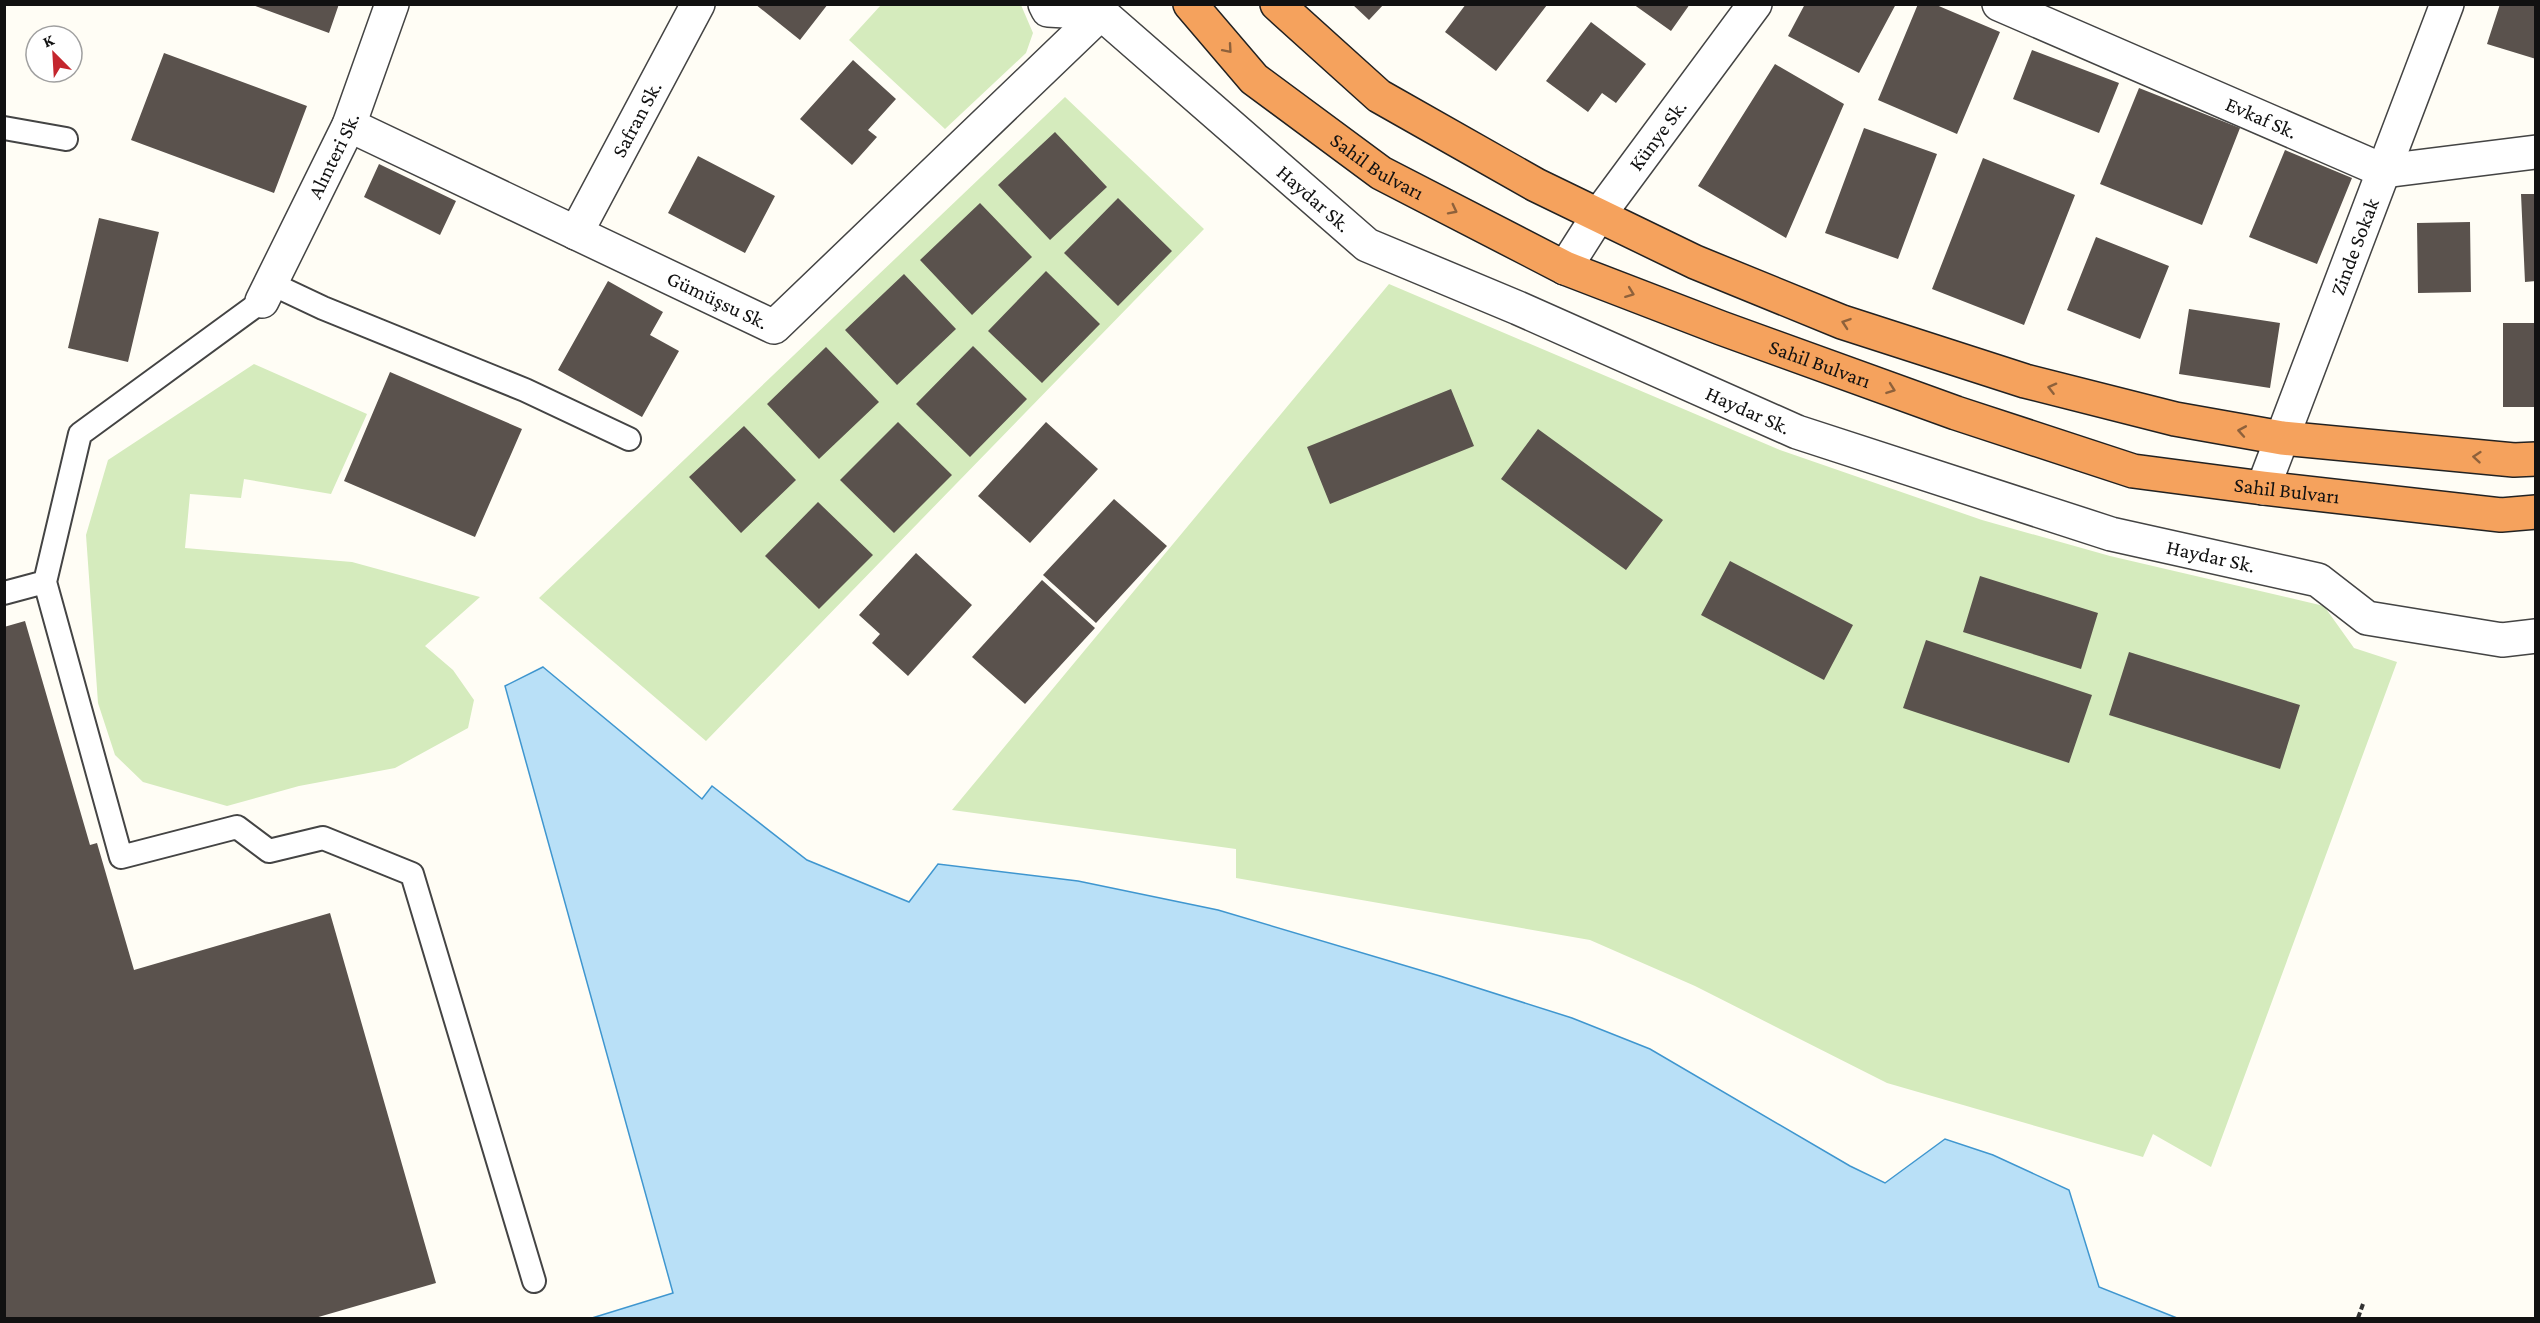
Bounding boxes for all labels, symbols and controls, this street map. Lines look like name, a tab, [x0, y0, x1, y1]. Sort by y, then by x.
north arrow	[24, 24, 84, 84]
text: K	[40, 31, 57, 51]
one-way arrow	[1221, 42, 1232, 53]
street label: Safran Sk.	[607, 77, 667, 161]
street label: Evkaf Sk.	[2222, 92, 2301, 144]
street label: Künye Sk.	[1624, 95, 1692, 175]
street label: Alınteri Sk.	[303, 110, 364, 202]
street label: Sahil Bulvarı	[1326, 128, 1428, 205]
street label: Haydar Sk.	[1272, 160, 1355, 237]
street label: Zinde Sokak	[2325, 195, 2384, 299]
one-way arrow	[1447, 203, 1458, 215]
street label: Gümüşsu Sk.	[663, 266, 772, 334]
one-way arrow	[1623, 286, 1634, 298]
one-way arrow	[1841, 317, 1852, 330]
street label: Sahil Bulvarı	[1766, 334, 1874, 393]
street label: Haydar Sk.	[1702, 381, 1794, 439]
one-way arrow	[1886, 382, 1896, 395]
one-way arrow	[2047, 382, 2057, 395]
one-way arrow	[2237, 425, 2247, 438]
one-way arrow	[2473, 451, 2482, 464]
street label: Sahil Bulvarı	[2232, 472, 2341, 509]
street label: Haydar Sk.	[2164, 535, 2257, 578]

